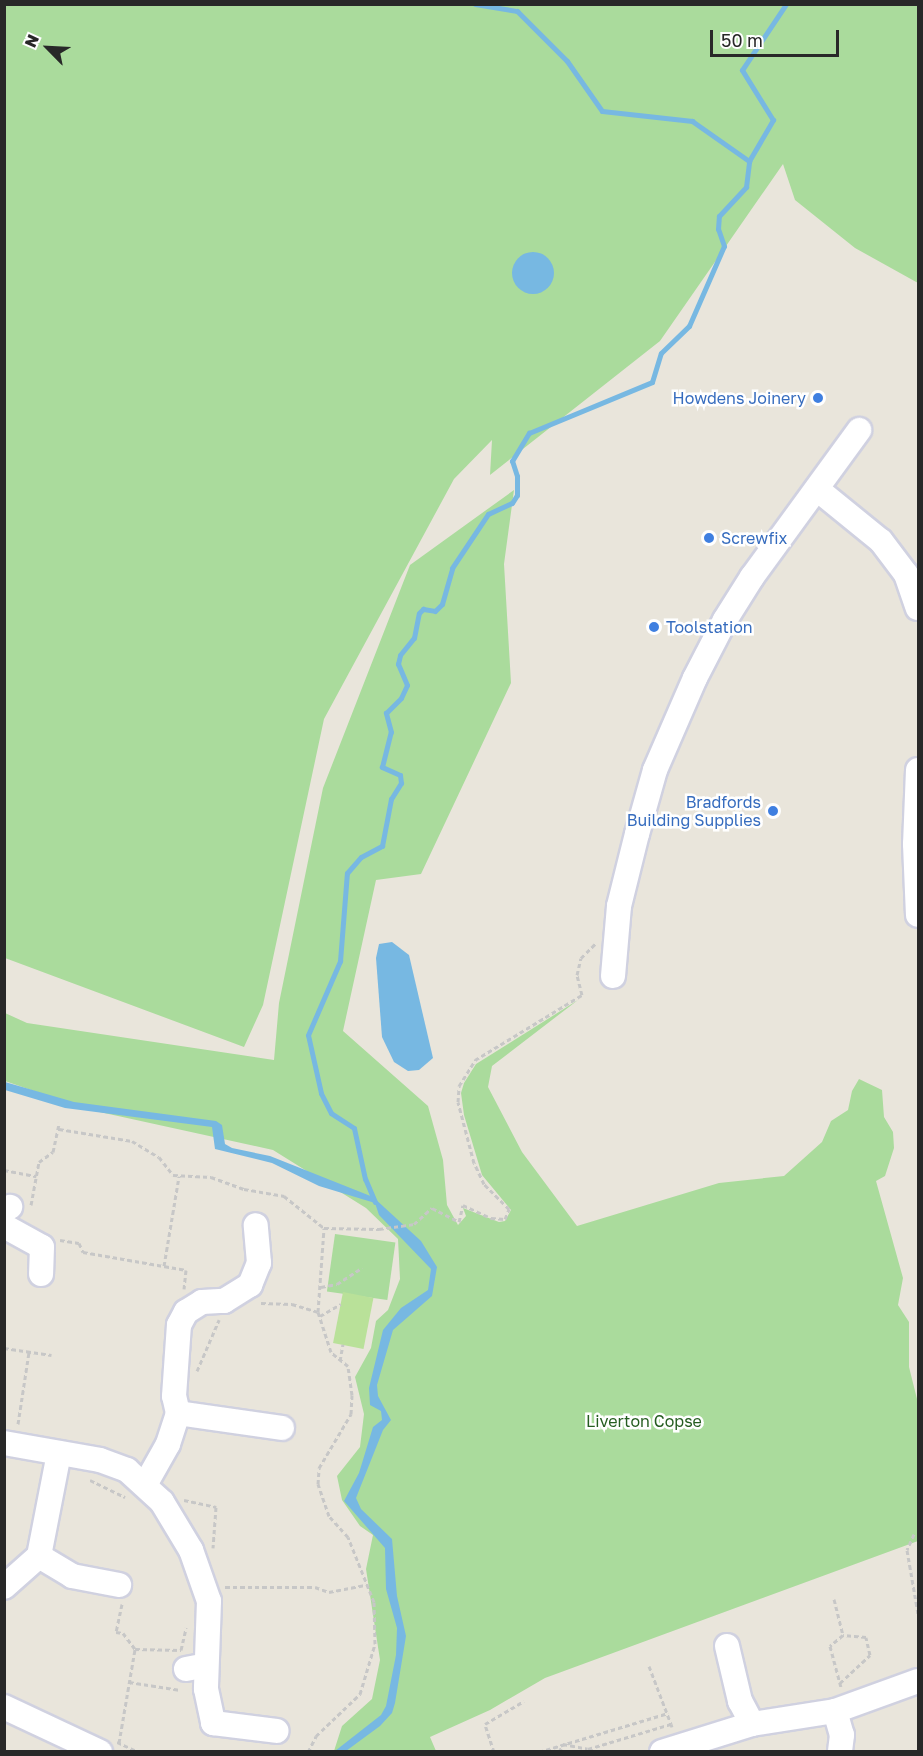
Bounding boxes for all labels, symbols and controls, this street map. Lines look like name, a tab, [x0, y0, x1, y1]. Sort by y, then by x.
north arrow	[18, 18, 78, 78]
scale bar	[713, 18, 842, 56]
text: 50 m	[721, 29, 763, 51]
text: N	[20, 31, 43, 50]
place label: Howdens Joinery	[673, 388, 806, 408]
marker: Howdens Joinery	[811, 391, 825, 405]
place label: Screwfix	[721, 528, 787, 548]
marker: Screwfix	[702, 531, 716, 545]
place label: Toolstation	[666, 617, 753, 637]
marker: Toolstation	[647, 620, 661, 634]
place label: Bradfords Building Supplies	[627, 792, 761, 830]
marker: Bradfords Building Supplies	[766, 804, 780, 818]
park label: Liverton Copse	[586, 1411, 702, 1431]

